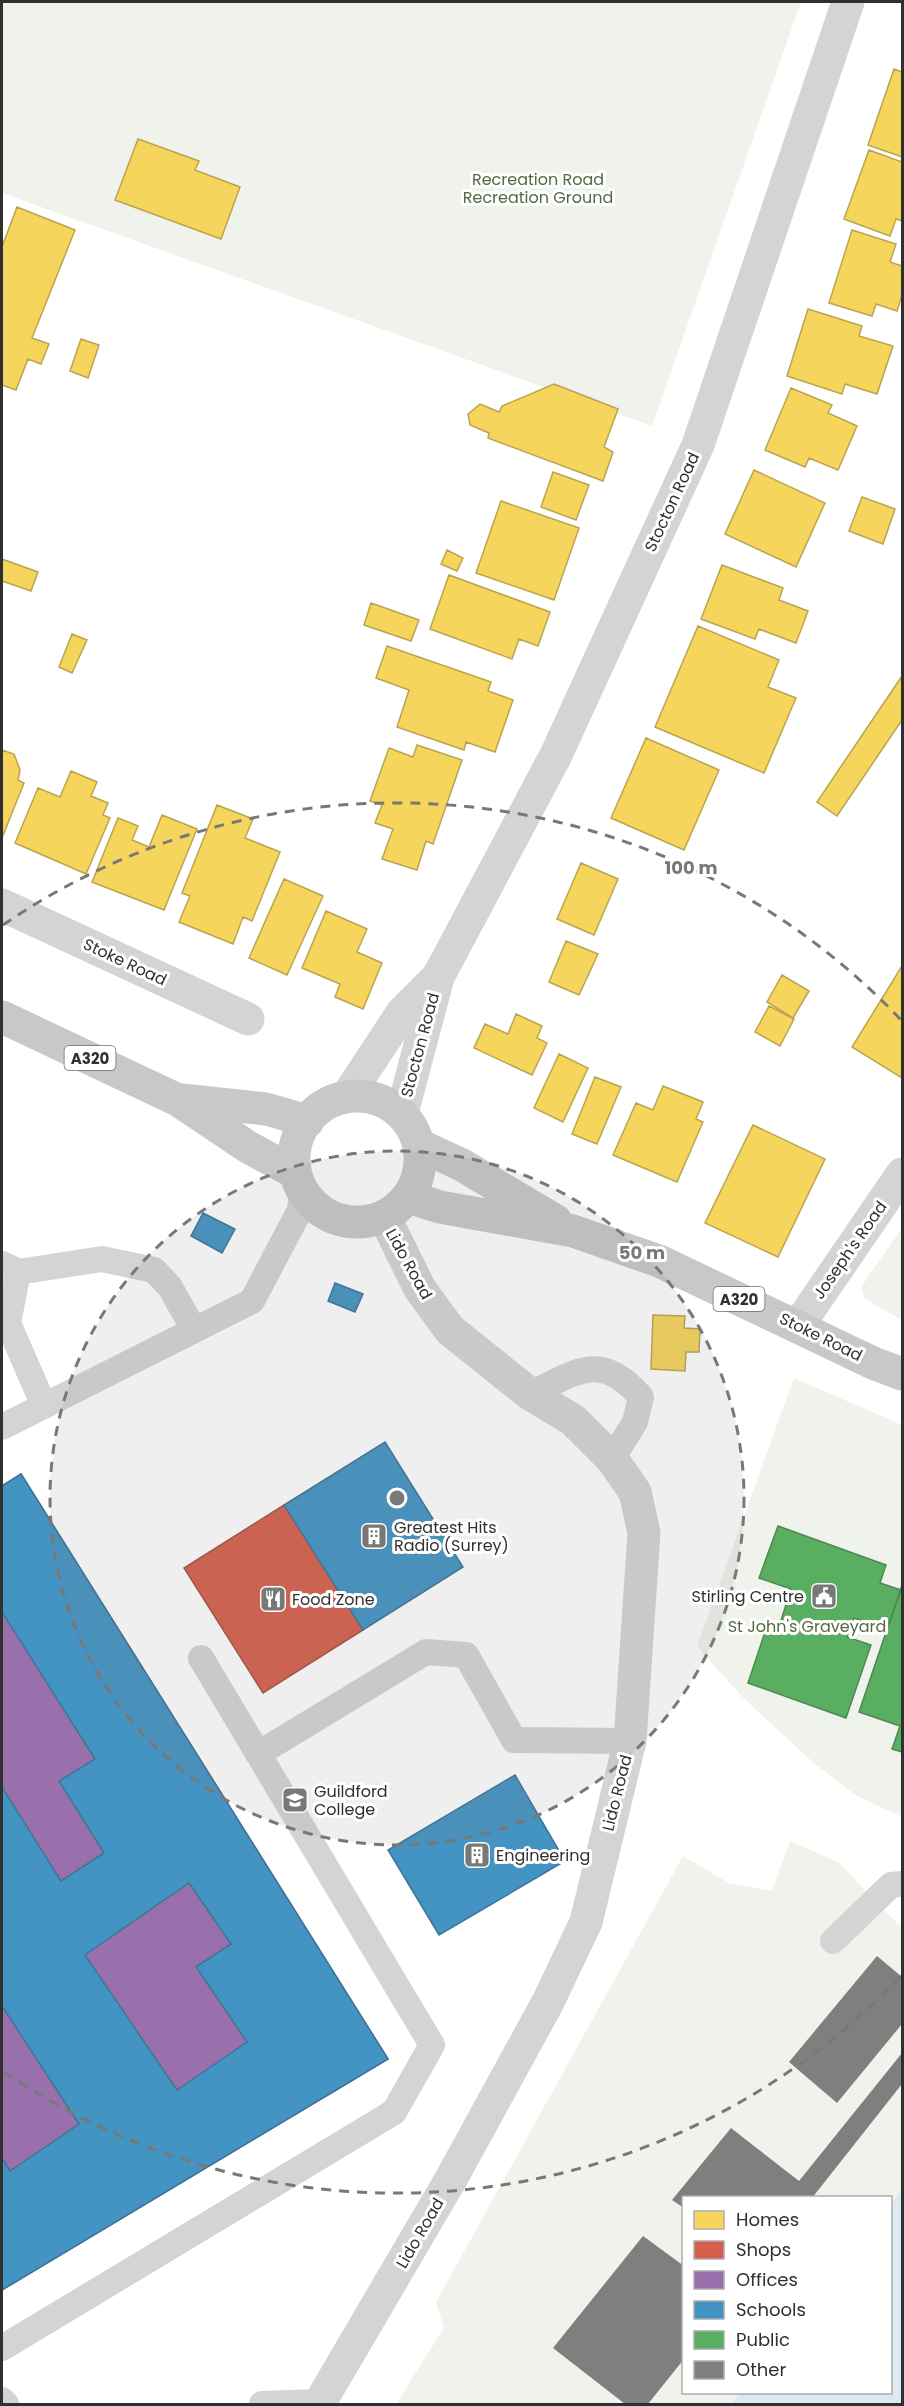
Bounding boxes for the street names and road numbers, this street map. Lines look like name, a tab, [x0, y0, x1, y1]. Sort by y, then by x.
street label: Stocton Road	[639, 448, 705, 556]
street label: Stoke Road	[80, 933, 170, 991]
street label: Stocton Road	[395, 990, 445, 1100]
road number: A320	[64, 1046, 116, 1070]
street label: Joseph's Road	[808, 1196, 892, 1304]
street label: Lido Road	[380, 1224, 438, 1304]
road number: A320	[714, 1287, 764, 1311]
street label: Stoke Road	[776, 1307, 866, 1367]
street label: Lido Road	[596, 1752, 638, 1834]
street label: Lido Road	[391, 2194, 449, 2272]

